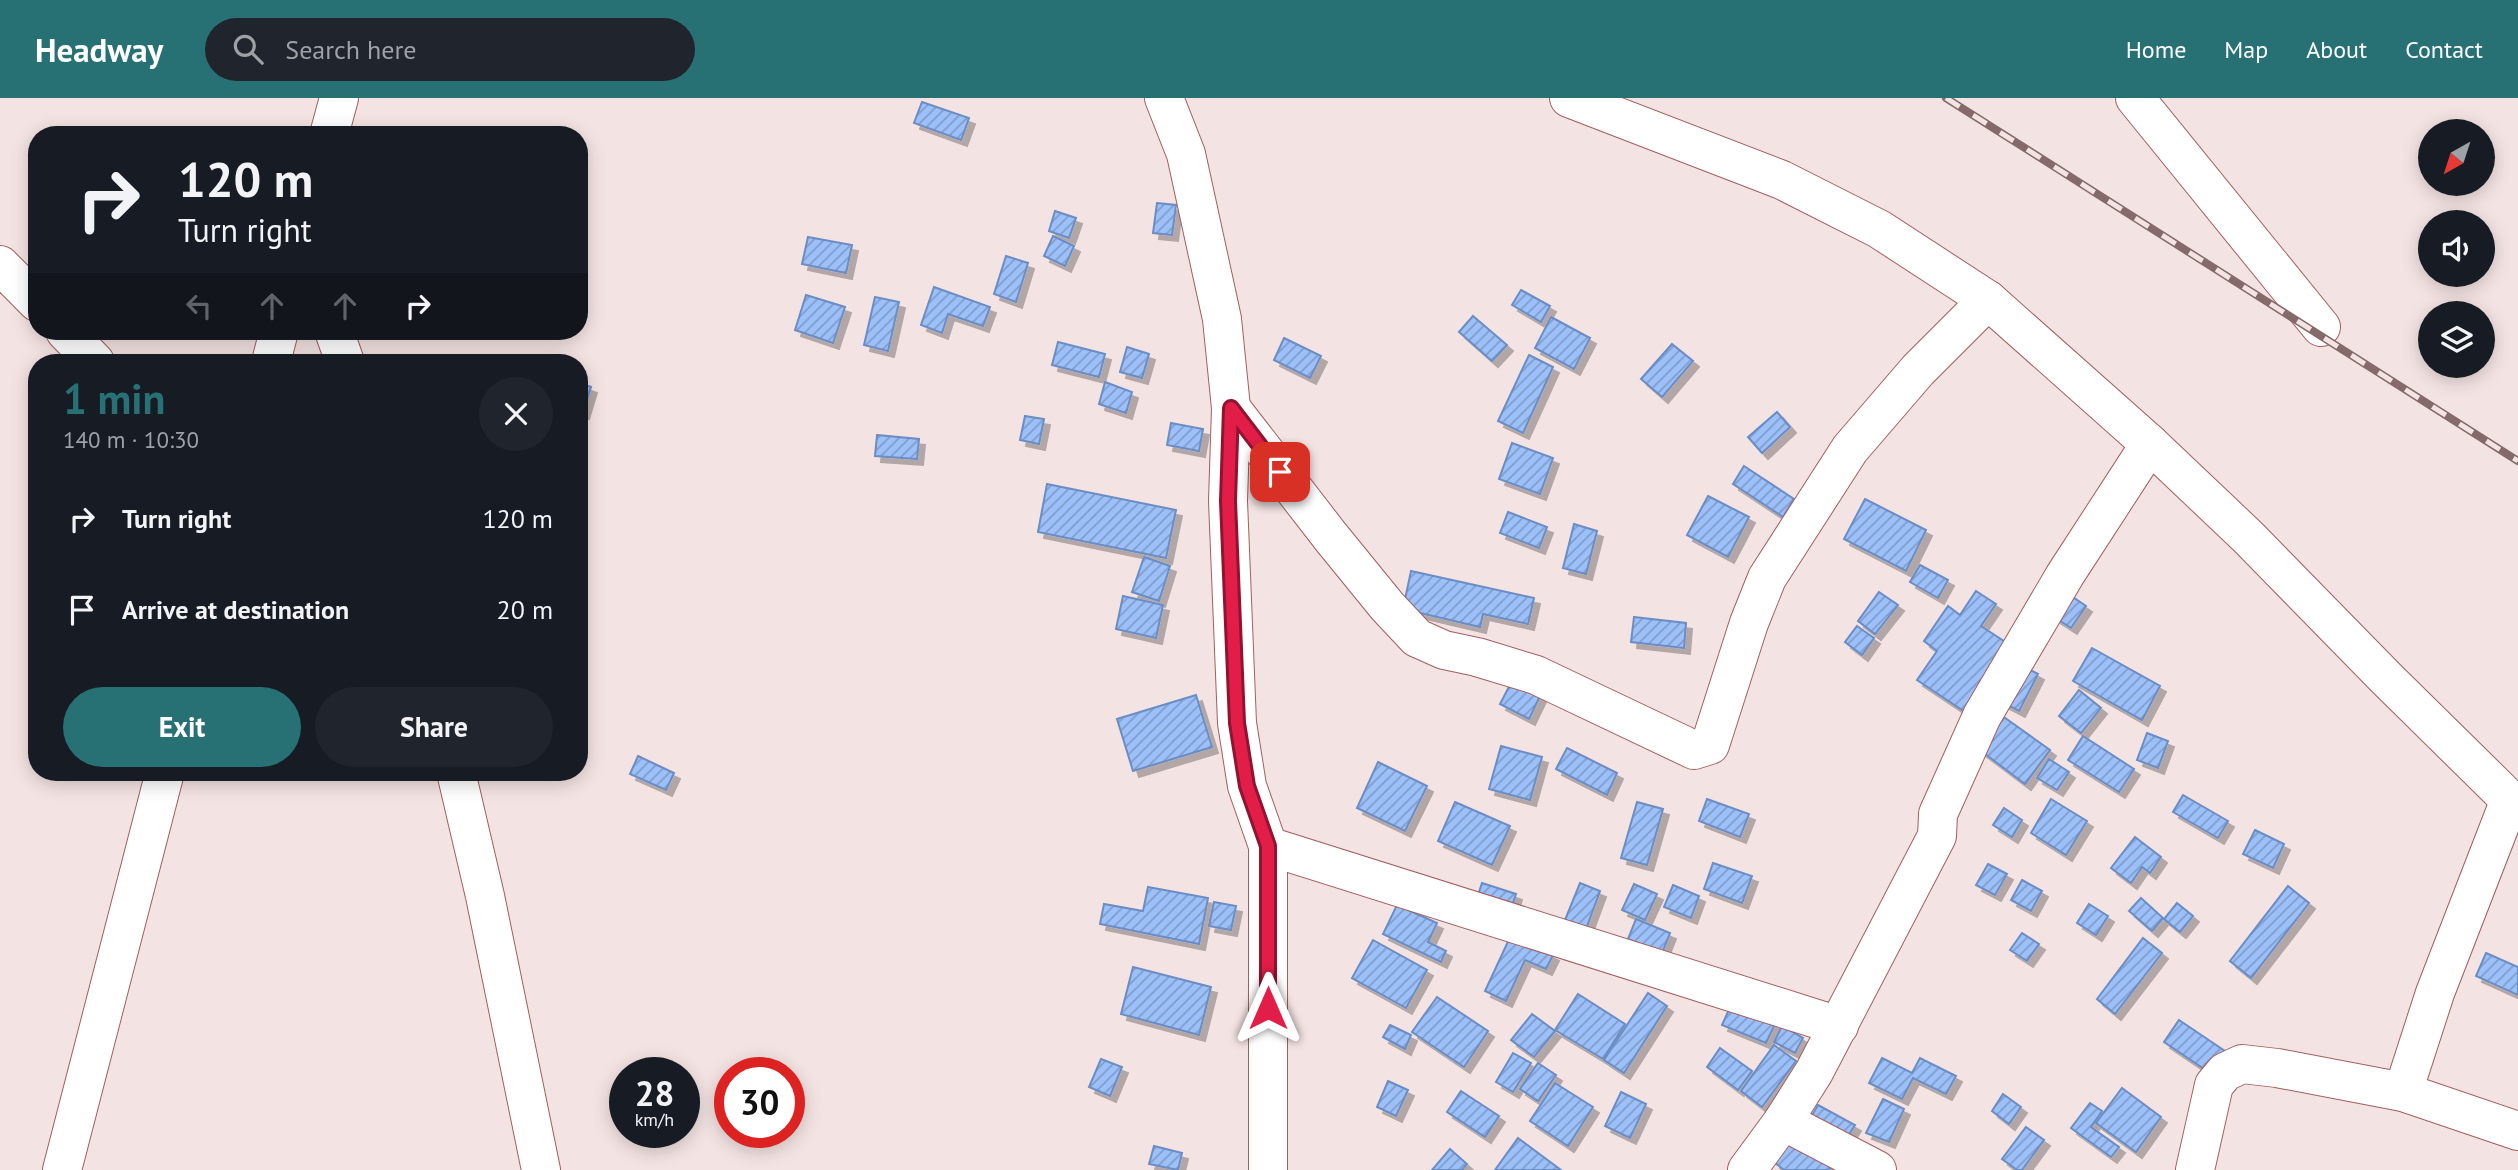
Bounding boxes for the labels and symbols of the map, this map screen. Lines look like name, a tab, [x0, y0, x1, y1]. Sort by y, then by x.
north arrow	[2418, 119, 2496, 196]
pin	[1250, 442, 1310, 502]
position arrow	[1231, 971, 1305, 1045]
speed limit sign: 30	[714, 1057, 805, 1148]

